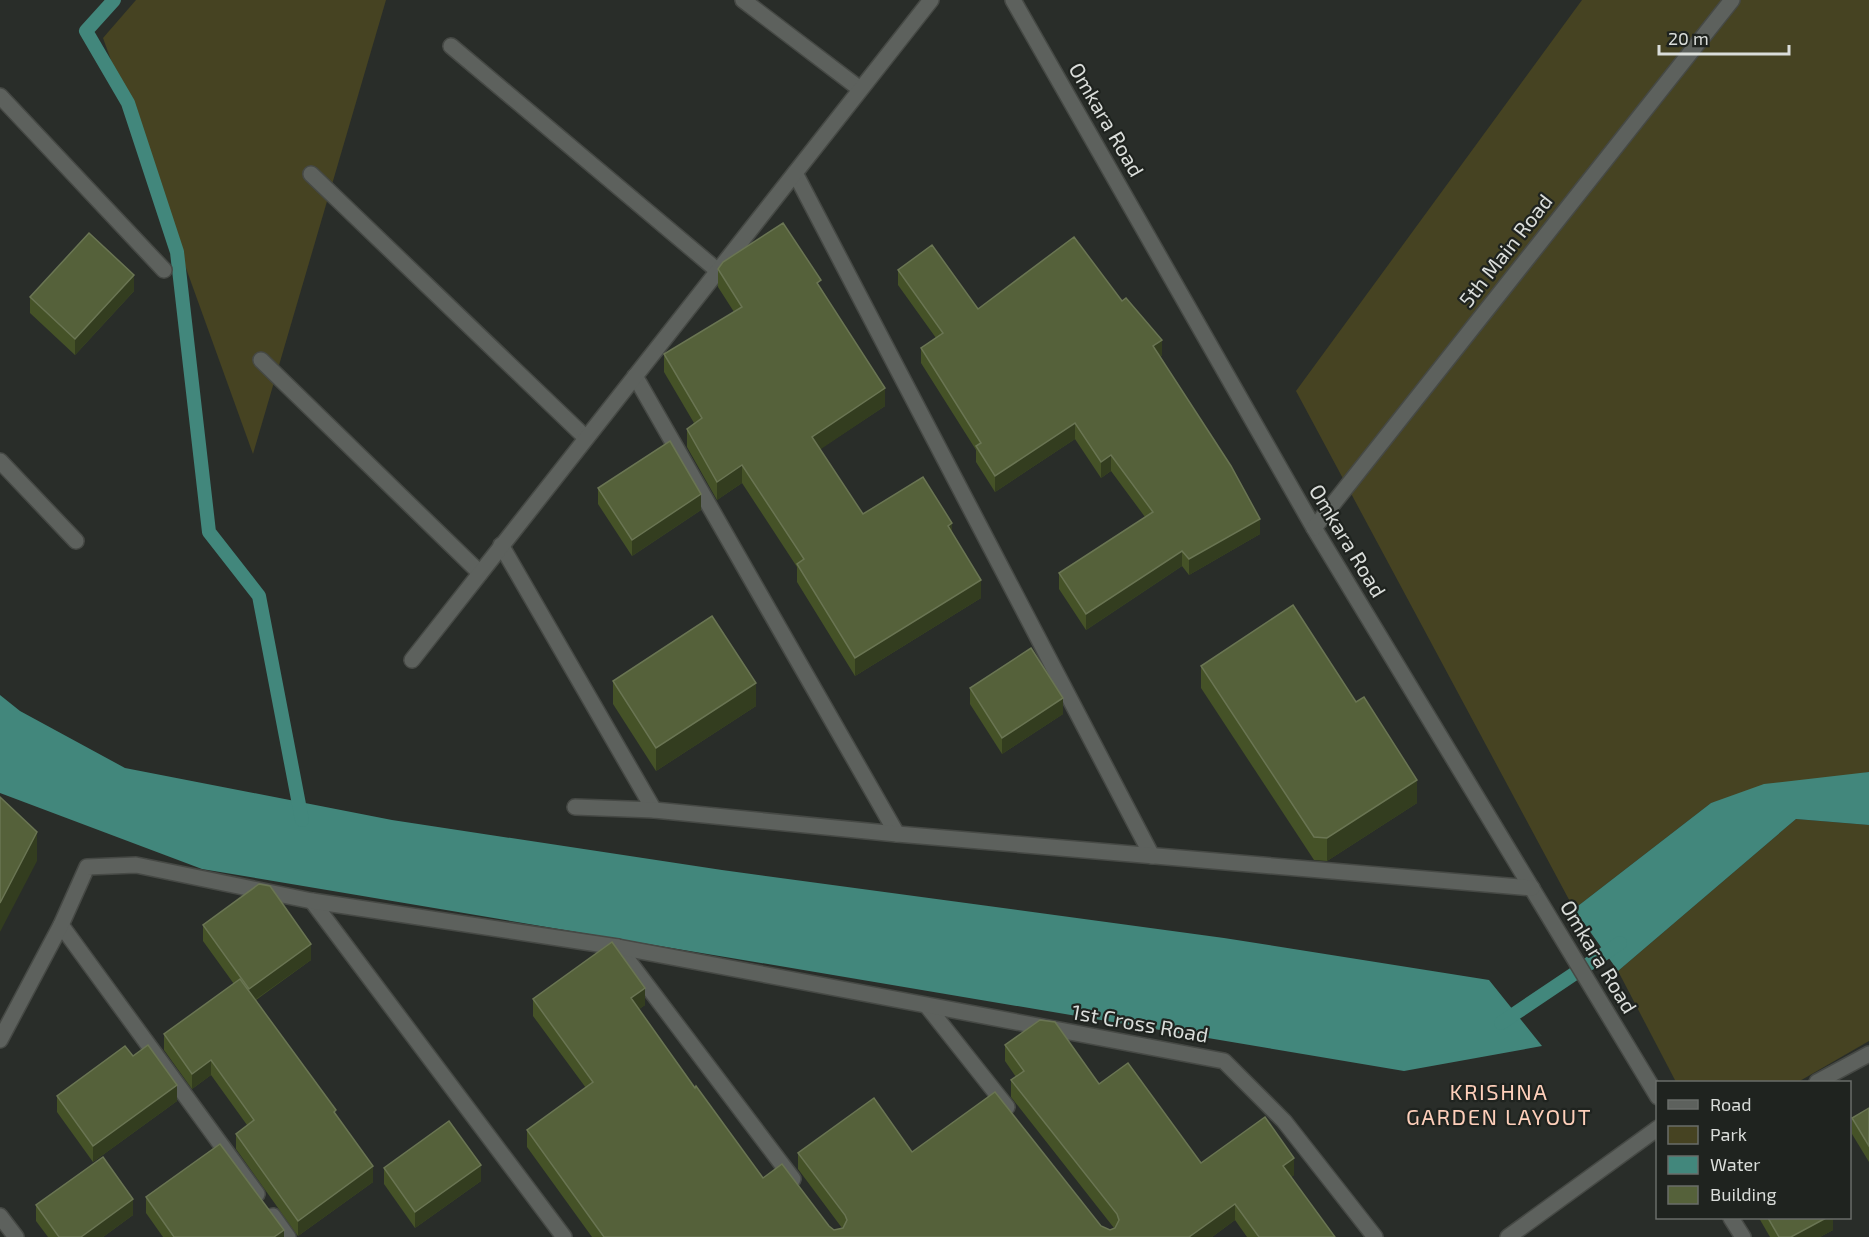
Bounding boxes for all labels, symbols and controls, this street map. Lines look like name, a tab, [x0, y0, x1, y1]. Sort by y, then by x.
scale bar	[1659, 18, 1790, 56]
text: 20 m	[1668, 27, 1709, 49]
street label: Omkara Road	[1065, 58, 1150, 181]
street label: 5th Main Road	[1453, 189, 1557, 312]
street label: Omkara Road	[1305, 479, 1392, 601]
street label: Omkara Road	[1556, 895, 1643, 1017]
street label: 1st Cross Road	[1070, 998, 1210, 1047]
district label: KRISHNA GARDEN LAYOUT	[1406, 1078, 1592, 1129]
legend	[1656, 1081, 1851, 1219]
text: Road	[1710, 1093, 1751, 1115]
text: Park	[1710, 1123, 1747, 1145]
text: Water	[1710, 1153, 1760, 1175]
text: Building	[1710, 1183, 1777, 1205]

